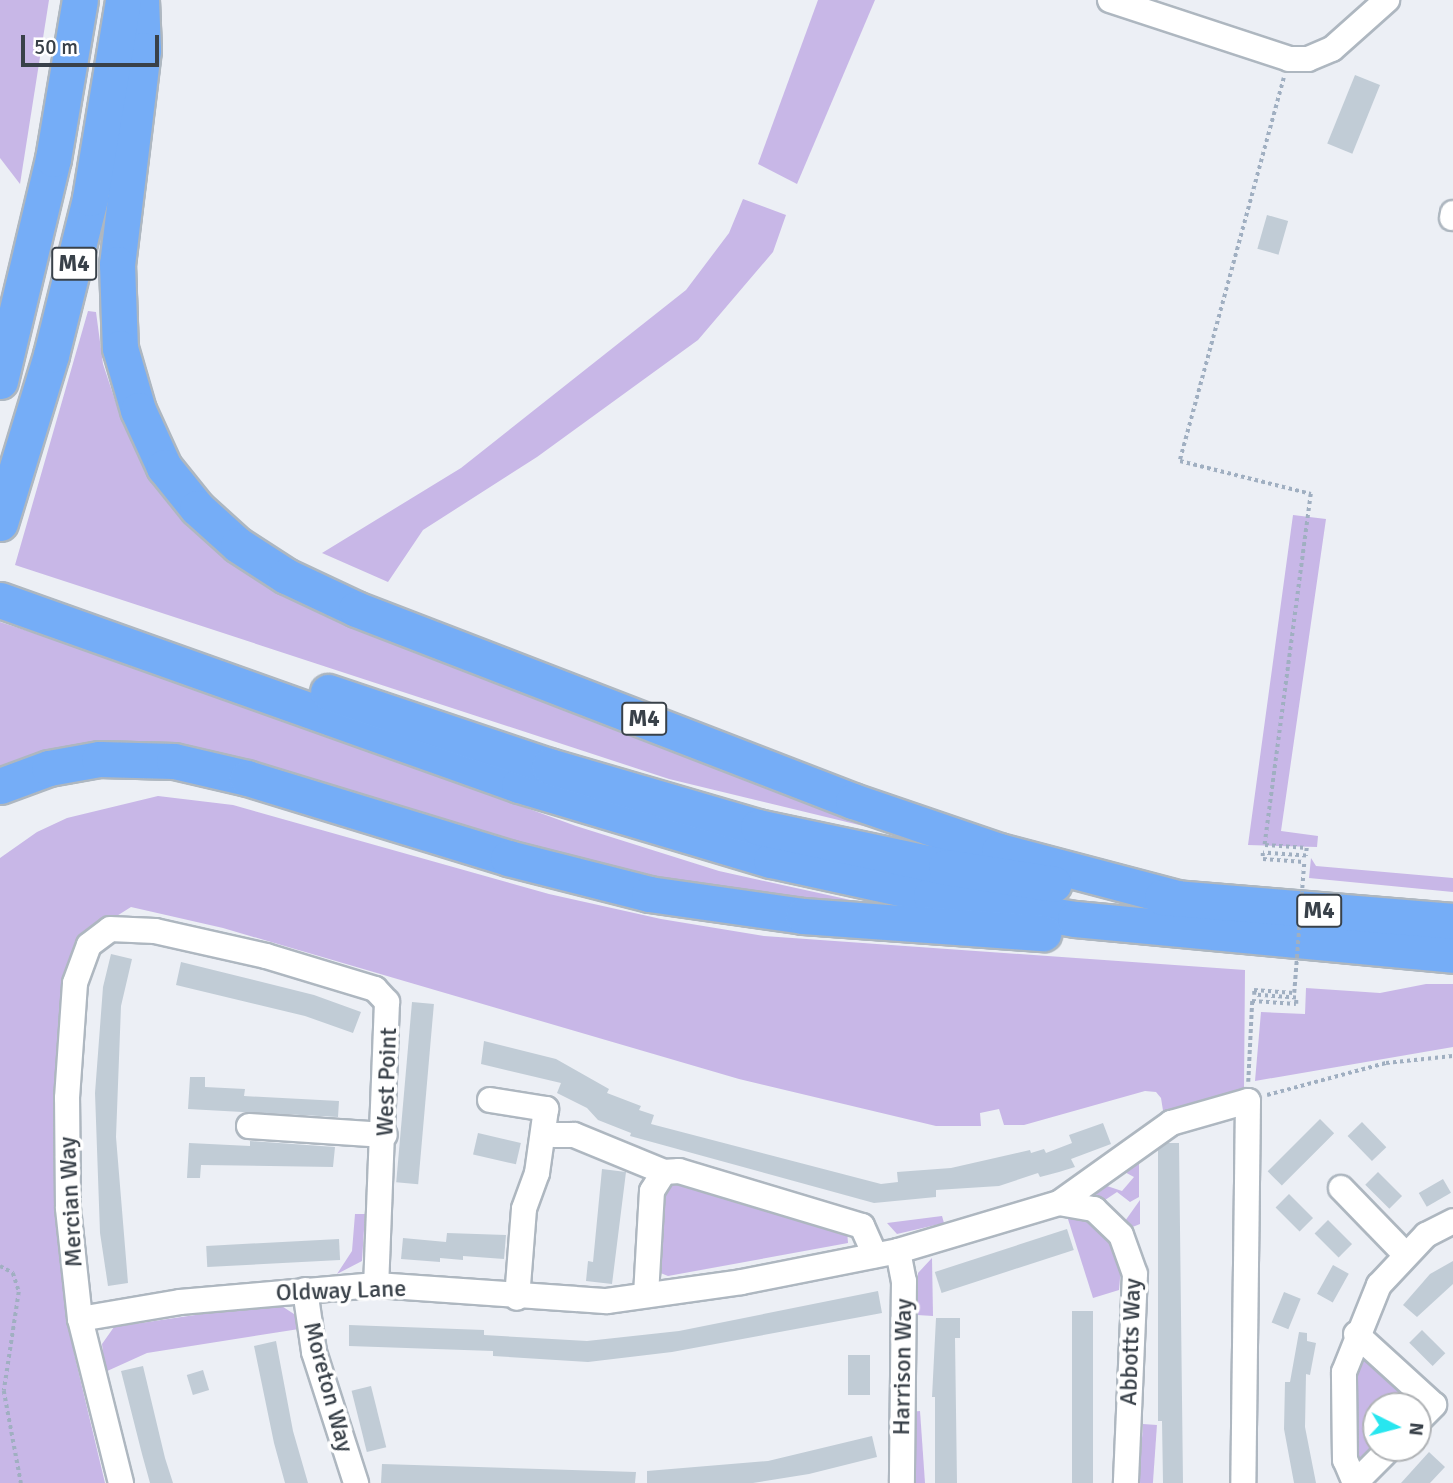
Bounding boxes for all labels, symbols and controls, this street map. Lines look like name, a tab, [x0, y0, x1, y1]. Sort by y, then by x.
scale bar	[24, 21, 163, 65]
text: 50 m	[34, 34, 78, 60]
road number: M4	[50, 244, 98, 284]
road number: M4	[620, 699, 668, 738]
road number: M4	[1294, 891, 1344, 930]
street label: West Point	[371, 1027, 403, 1137]
street label: Mercian Way	[53, 1136, 89, 1268]
street label: Oldway Lane	[275, 1274, 407, 1308]
street label: Abbotts Way	[1114, 1278, 1148, 1406]
street label: Harrison Way	[887, 1298, 919, 1436]
street label: Moreton Way	[297, 1319, 359, 1455]
north arrow	[1362, 1392, 1432, 1462]
text: N	[1403, 1421, 1429, 1437]

